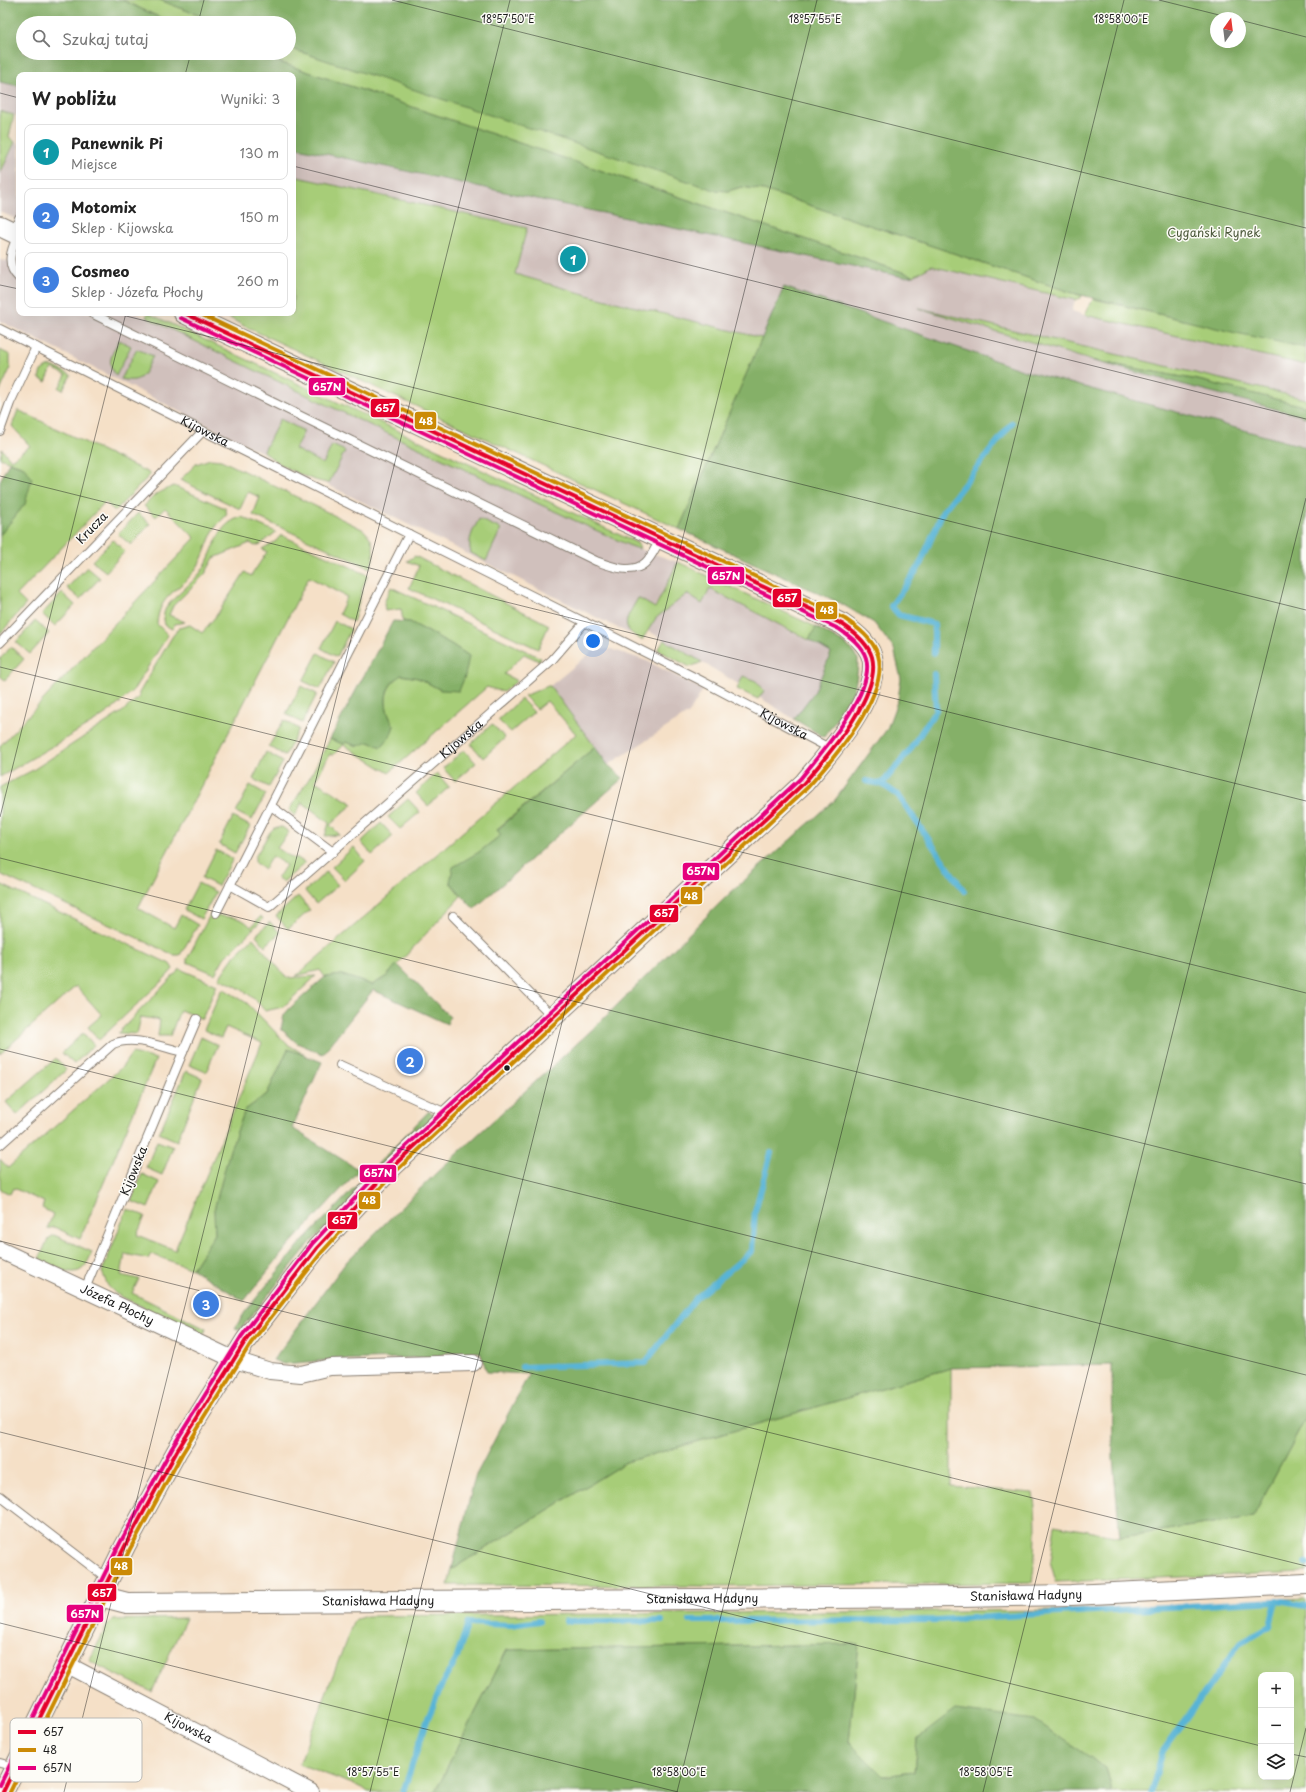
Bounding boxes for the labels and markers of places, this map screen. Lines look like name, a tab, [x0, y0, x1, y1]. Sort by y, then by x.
pin: 1	[560, 244, 586, 274]
pin: 2	[397, 1046, 423, 1076]
unlabelled marker	[502, 1063, 512, 1073]
pin: 3	[193, 1289, 219, 1319]

